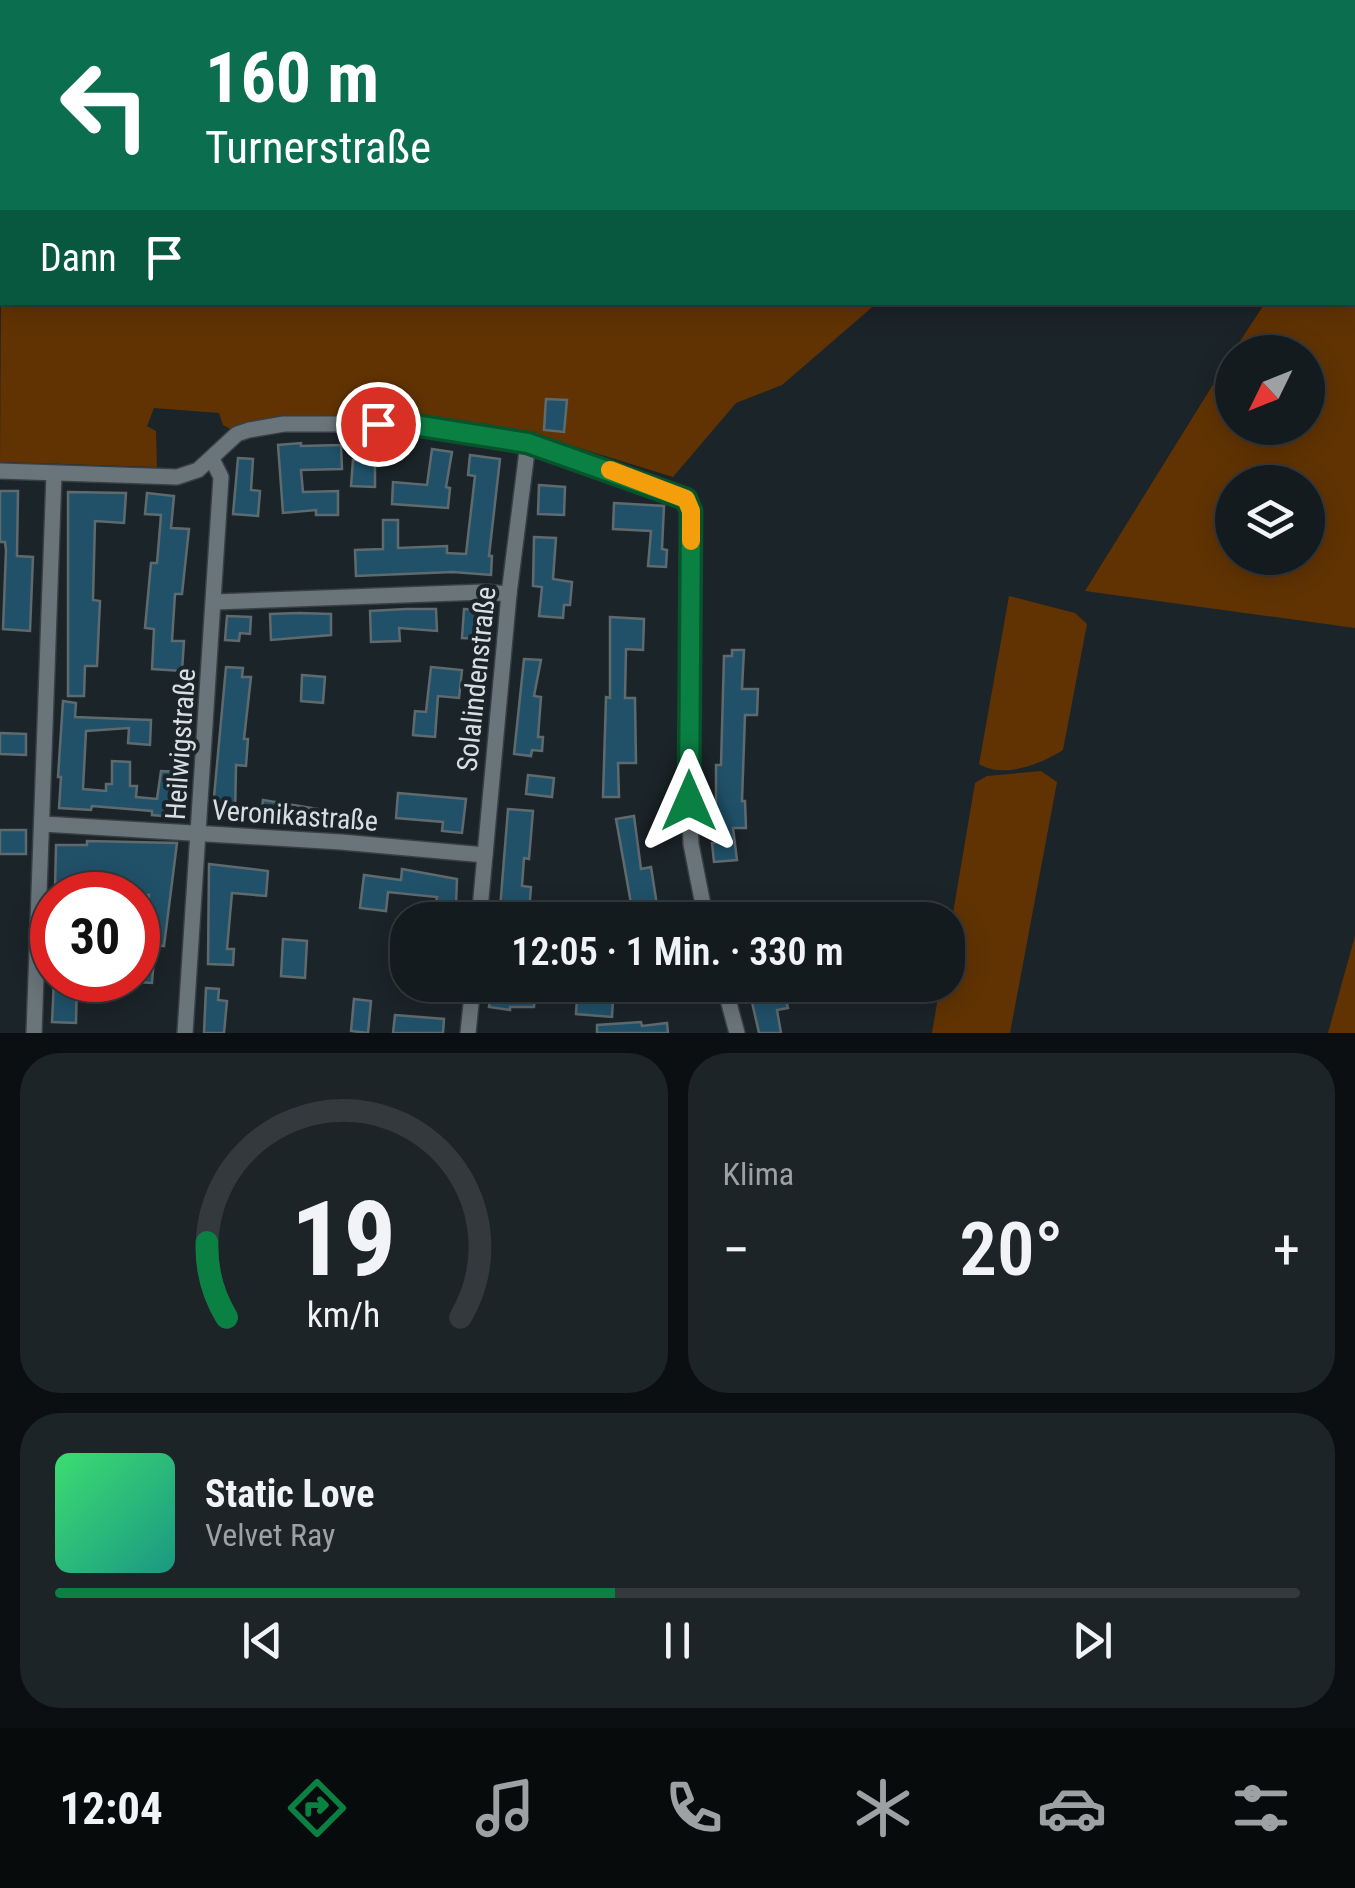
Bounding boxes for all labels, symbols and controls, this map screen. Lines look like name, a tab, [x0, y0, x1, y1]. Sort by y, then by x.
text: 160 m	[205, 37, 379, 119]
icon: left	[40, 40, 170, 170]
text: Turnerstraße	[205, 121, 431, 174]
icon: arrive	[137, 230, 192, 285]
text: Dann	[40, 236, 117, 280]
north arrow	[1215, 335, 1325, 445]
map controls	[1215, 335, 1325, 575]
pin	[336, 382, 421, 467]
icon: arrive	[351, 397, 406, 452]
button: layers	[1215, 465, 1325, 575]
street label: Solalindenstraße	[450, 585, 503, 773]
street label: Heilwigstraße	[159, 667, 202, 821]
position arrow	[637, 749, 741, 853]
street label: Veronikastraße	[211, 793, 379, 838]
speed limit sign: 30	[30, 872, 160, 1002]
text: 12:05 · 1 Min. · 330 m	[511, 930, 844, 974]
text: Klima	[723, 1155, 794, 1193]
text: 19	[291, 1179, 396, 1300]
text: 20°	[959, 1205, 1064, 1293]
text: −	[723, 1218, 750, 1282]
text: +	[1273, 1218, 1300, 1282]
text: km/h	[307, 1294, 381, 1336]
text: Static Love	[205, 1472, 374, 1516]
text: Velvet Ray	[205, 1516, 335, 1554]
icon: previous	[235, 1613, 290, 1668]
icon: pause	[650, 1613, 705, 1668]
icon: next	[1065, 1613, 1120, 1668]
icon: directions	[282, 1773, 352, 1843]
icon: music	[470, 1773, 540, 1843]
icon: phone	[659, 1773, 729, 1843]
icon: climate	[848, 1773, 918, 1843]
icon: car	[1037, 1773, 1107, 1843]
icon: filters	[1226, 1773, 1296, 1843]
text: 12:04	[59, 1782, 163, 1835]

